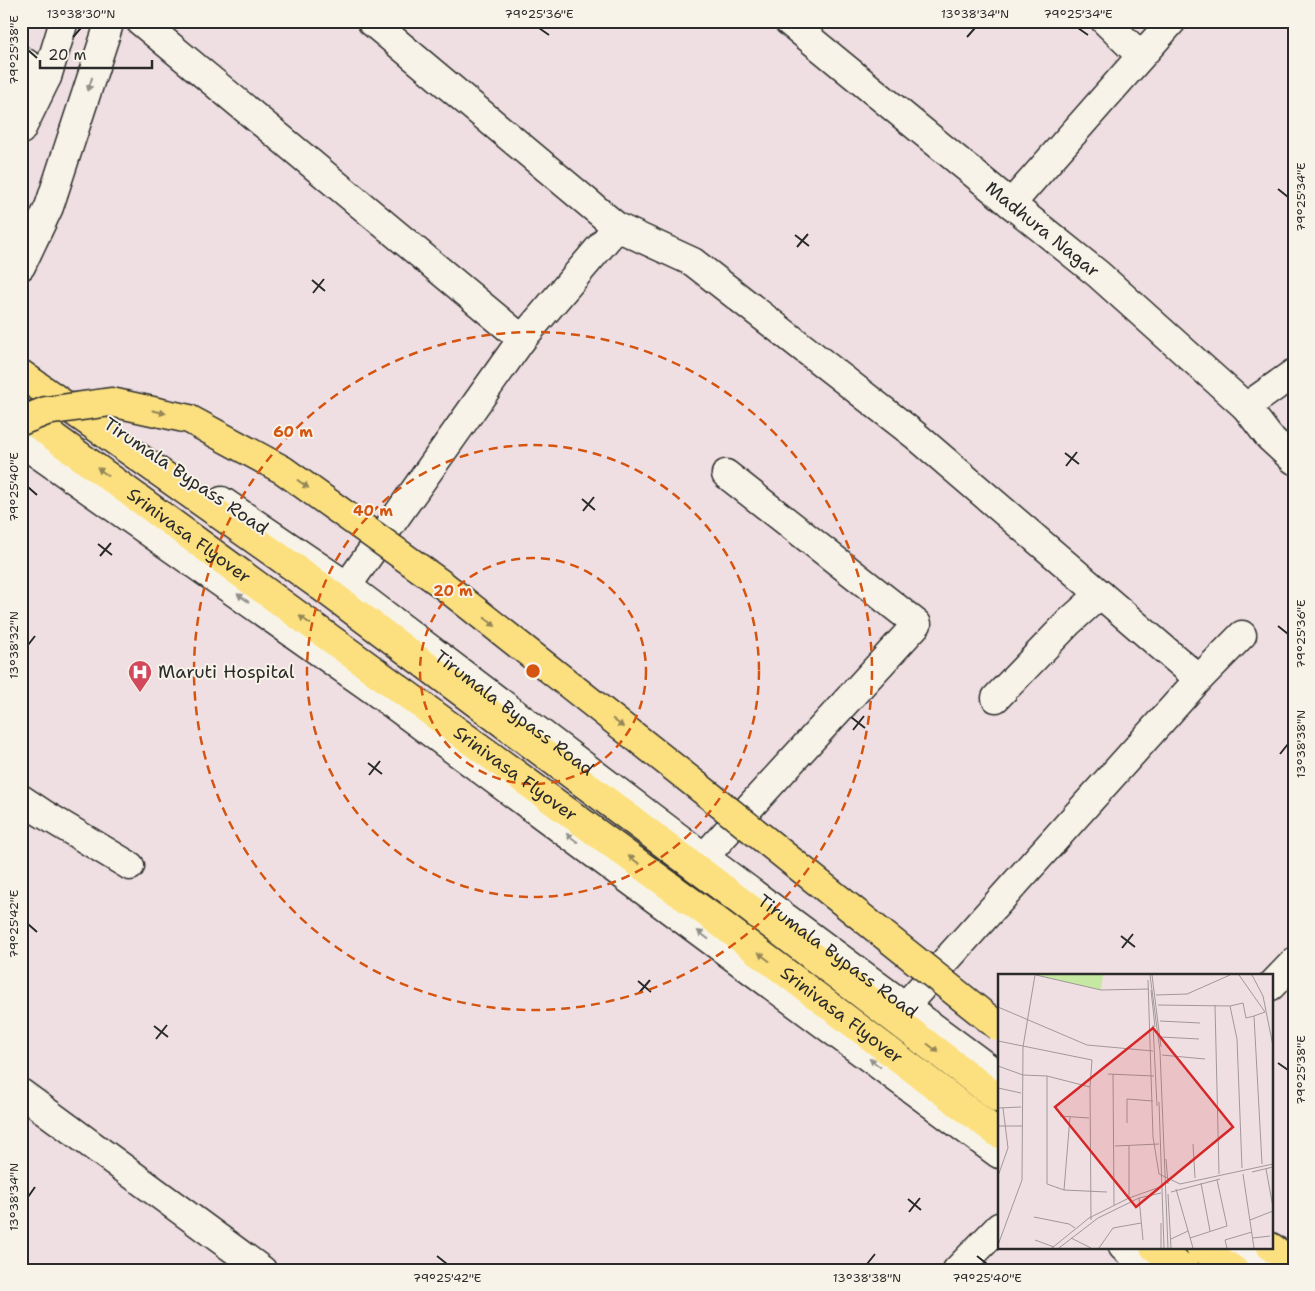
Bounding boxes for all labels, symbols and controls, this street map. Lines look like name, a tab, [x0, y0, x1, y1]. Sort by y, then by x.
text: 13°38'30"N	[47, 6, 115, 22]
text: 79°25'36"E	[505, 6, 573, 22]
text: 13°38'34"N	[941, 6, 1009, 22]
text: 79°25'34"E	[1043, 6, 1113, 22]
text: 79°25'38"E	[6, 15, 22, 85]
scale bar	[40, 38, 152, 70]
text: 20 m	[48, 45, 87, 65]
one-way arrow	[85, 77, 93, 92]
text: 79°25'34"E	[1293, 162, 1309, 232]
street label: Madhura Nagar	[980, 176, 1105, 283]
one-way arrow	[151, 408, 167, 416]
street label: Tirumala Bypass Road	[99, 412, 273, 540]
text: 60 m	[273, 422, 313, 442]
text: 79°25'40"E	[6, 452, 22, 522]
one-way arrow	[96, 467, 110, 477]
one-way arrow	[296, 479, 310, 489]
street label: Srinivasa Flyover	[122, 482, 256, 589]
text: 40 m	[353, 501, 393, 521]
text: 20 m	[433, 581, 473, 601]
one-way arrow	[236, 593, 250, 603]
text: 79°25'36"E	[1293, 600, 1309, 668]
text: 13°38'32"N	[6, 611, 22, 679]
one-way arrow	[298, 615, 311, 625]
one-way arrow	[483, 617, 496, 628]
street label: Tirumala Bypass Road	[429, 645, 599, 781]
hospital icon: Maruti Hospital	[127, 659, 153, 693]
place label: Maruti Hospital	[158, 660, 295, 684]
centre of rings	[524, 662, 542, 680]
text: 13°38'38"N	[1293, 710, 1309, 778]
one-way arrow	[611, 717, 624, 728]
street label: Srinivasa Flyover	[449, 720, 582, 827]
one-way arrow	[566, 832, 579, 843]
one-way arrow	[627, 855, 641, 865]
street label: Tirumala Bypass Road	[753, 889, 923, 1024]
text: 79°25'42"E	[6, 890, 22, 958]
one-way arrow	[697, 929, 710, 940]
one-way arrow	[758, 951, 771, 962]
street label: Srinivasa Flyover	[776, 961, 908, 1069]
inset map	[998, 974, 1272, 1248]
text: 79°25'38"E	[1293, 1035, 1309, 1105]
one-way arrow	[926, 1043, 939, 1054]
one-way arrow	[868, 1058, 882, 1068]
text: 13°38'34"N	[6, 1163, 22, 1231]
text: 79°25'42"E	[413, 1270, 481, 1286]
text: 13°38'38"N	[833, 1270, 901, 1286]
text: 79°25'40"E	[952, 1270, 1022, 1286]

